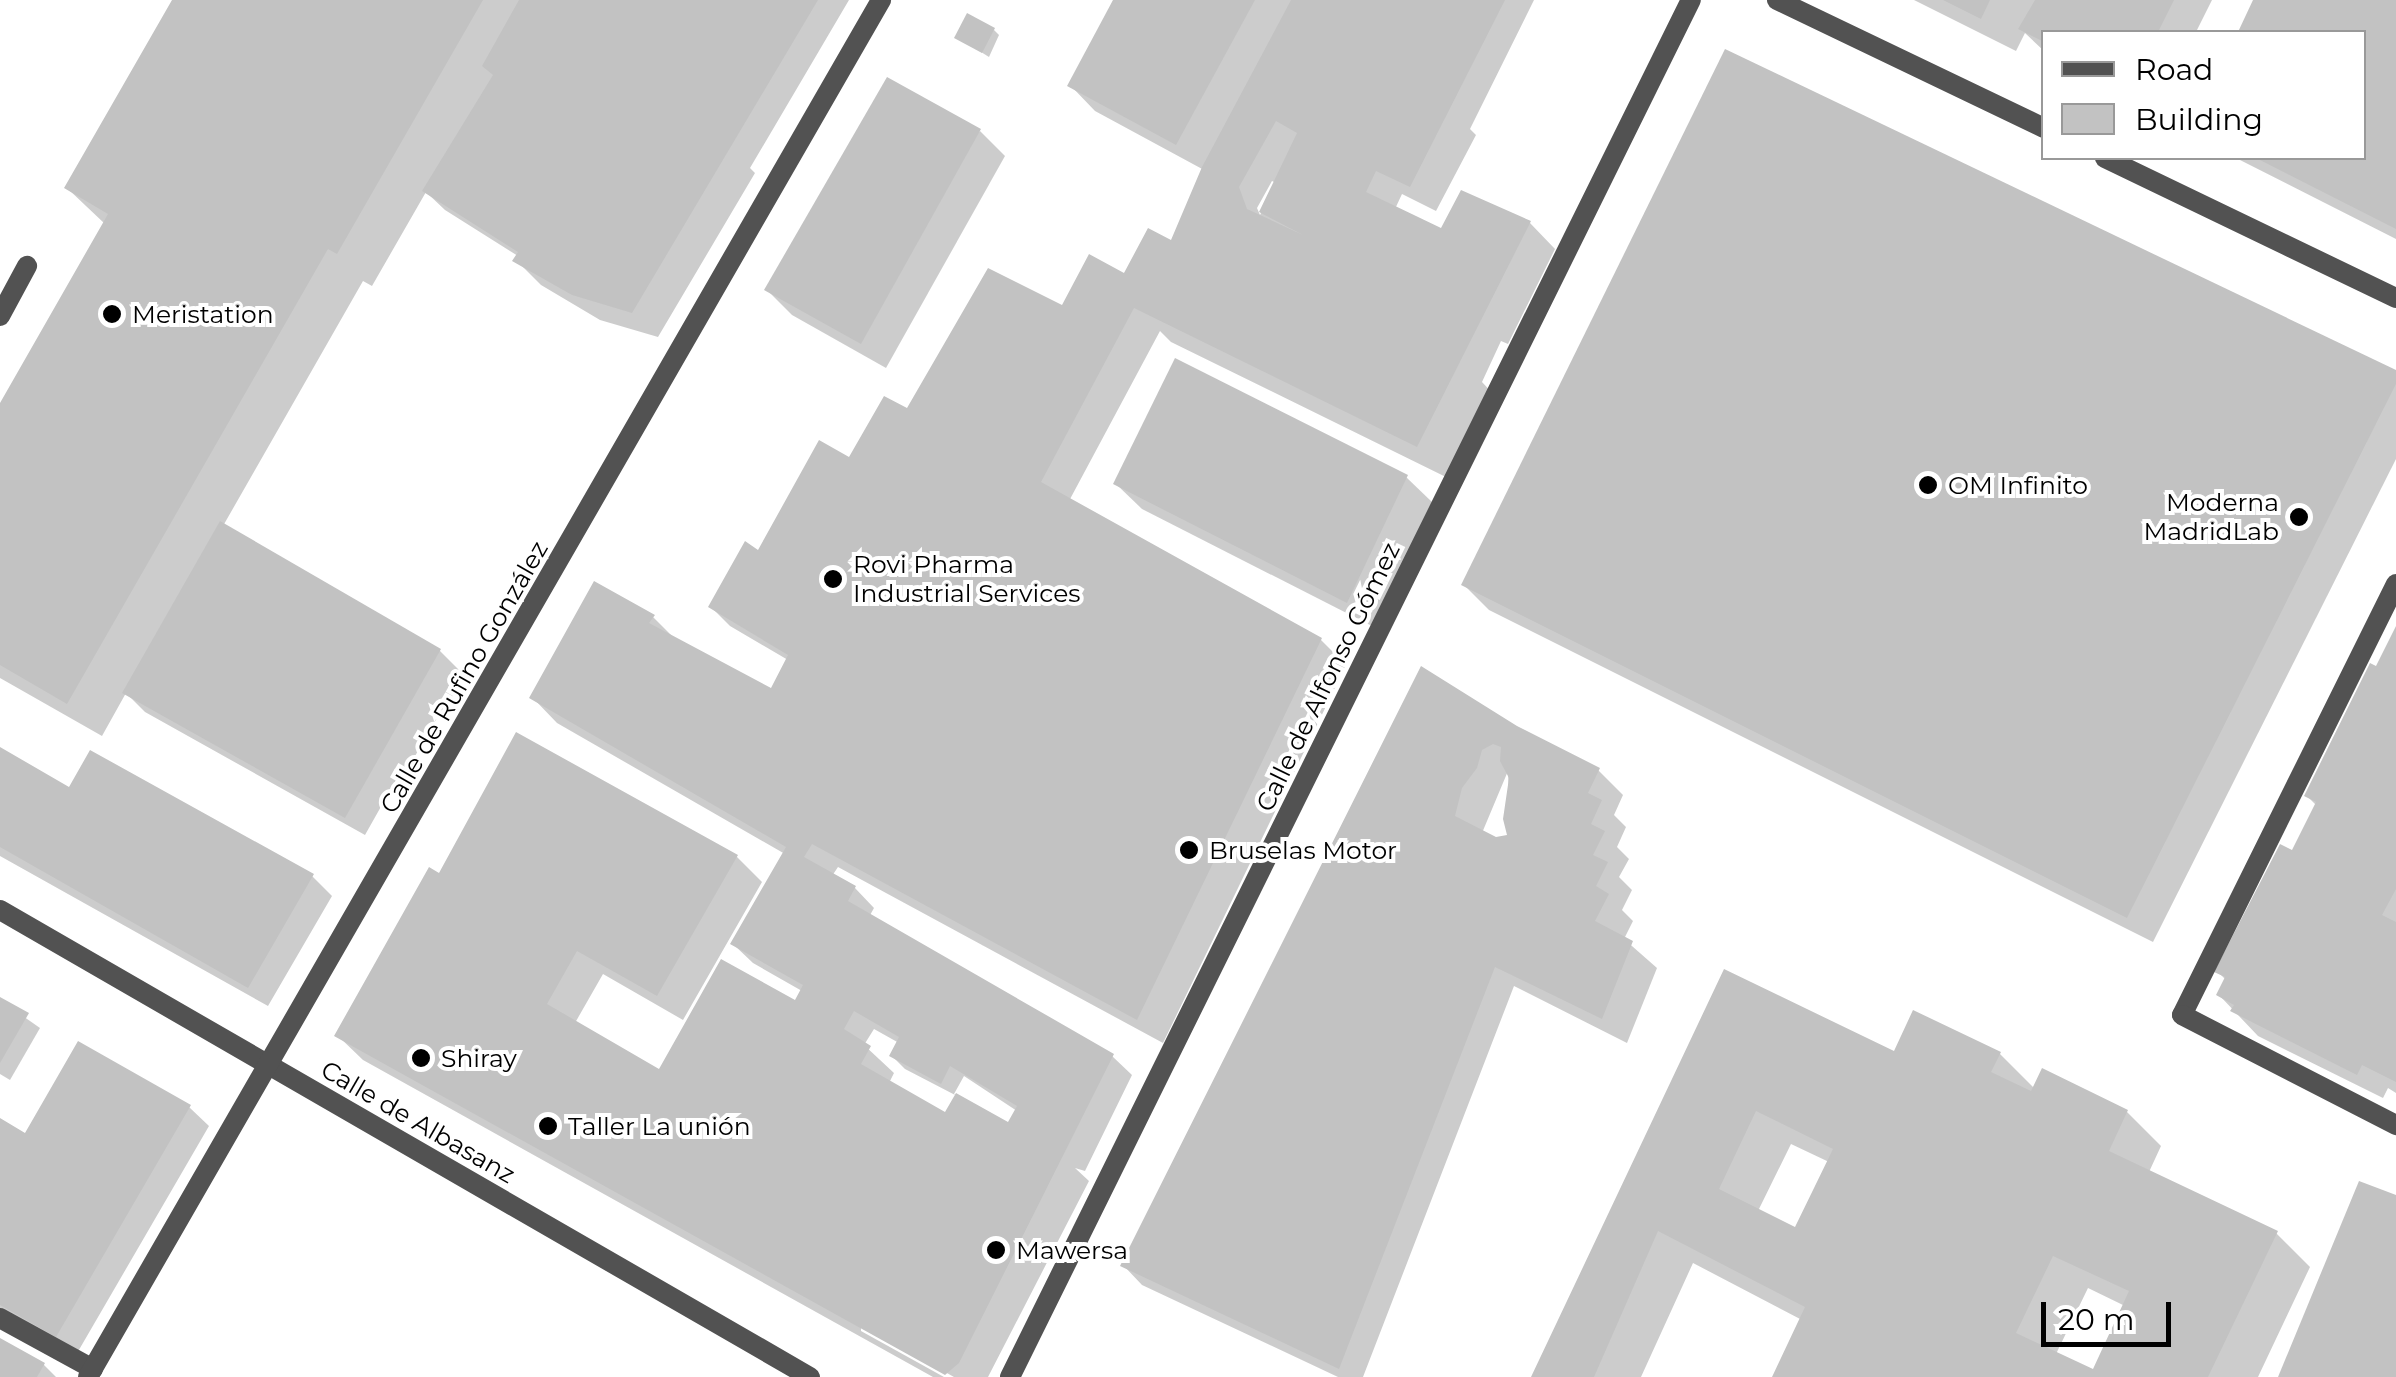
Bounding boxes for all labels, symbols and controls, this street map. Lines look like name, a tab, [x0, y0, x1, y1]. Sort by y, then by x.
legend	[2041, 30, 2366, 160]
text: Road	[2135, 51, 2213, 88]
text: Building	[2135, 101, 2263, 138]
place label: Meristation	[132, 299, 274, 329]
marker: Meristation	[101, 303, 123, 325]
place label: OM Infinito	[1948, 470, 2088, 500]
marker: OM Infinito	[1917, 474, 1939, 496]
place label: Moderna MadridLab	[2143, 488, 2279, 547]
marker: Moderna MadridLab	[2288, 506, 2310, 528]
street label: Calle de Rufino González	[374, 536, 554, 818]
street label: Calle de Alfonso Gómez	[1250, 538, 1406, 816]
place label: Rovi Pharma Industrial Services	[853, 550, 1080, 609]
marker: Rovi Pharma Industrial Services	[822, 568, 844, 590]
place label: Bruselas Motor	[1209, 835, 1397, 865]
marker: Bruselas Motor	[1178, 839, 1200, 861]
place label: Shiray	[441, 1043, 517, 1073]
marker: Shiray	[410, 1047, 432, 1069]
street label: Calle de Albasanz	[316, 1054, 520, 1190]
place label: Taller La unión	[568, 1111, 751, 1141]
marker: Taller La unión	[537, 1115, 559, 1137]
place label: Mawersa	[1016, 1235, 1128, 1265]
marker: Mawersa	[985, 1239, 1007, 1261]
scale bar	[2046, 1282, 2176, 1344]
text: 20 m	[2058, 1301, 2135, 1338]

